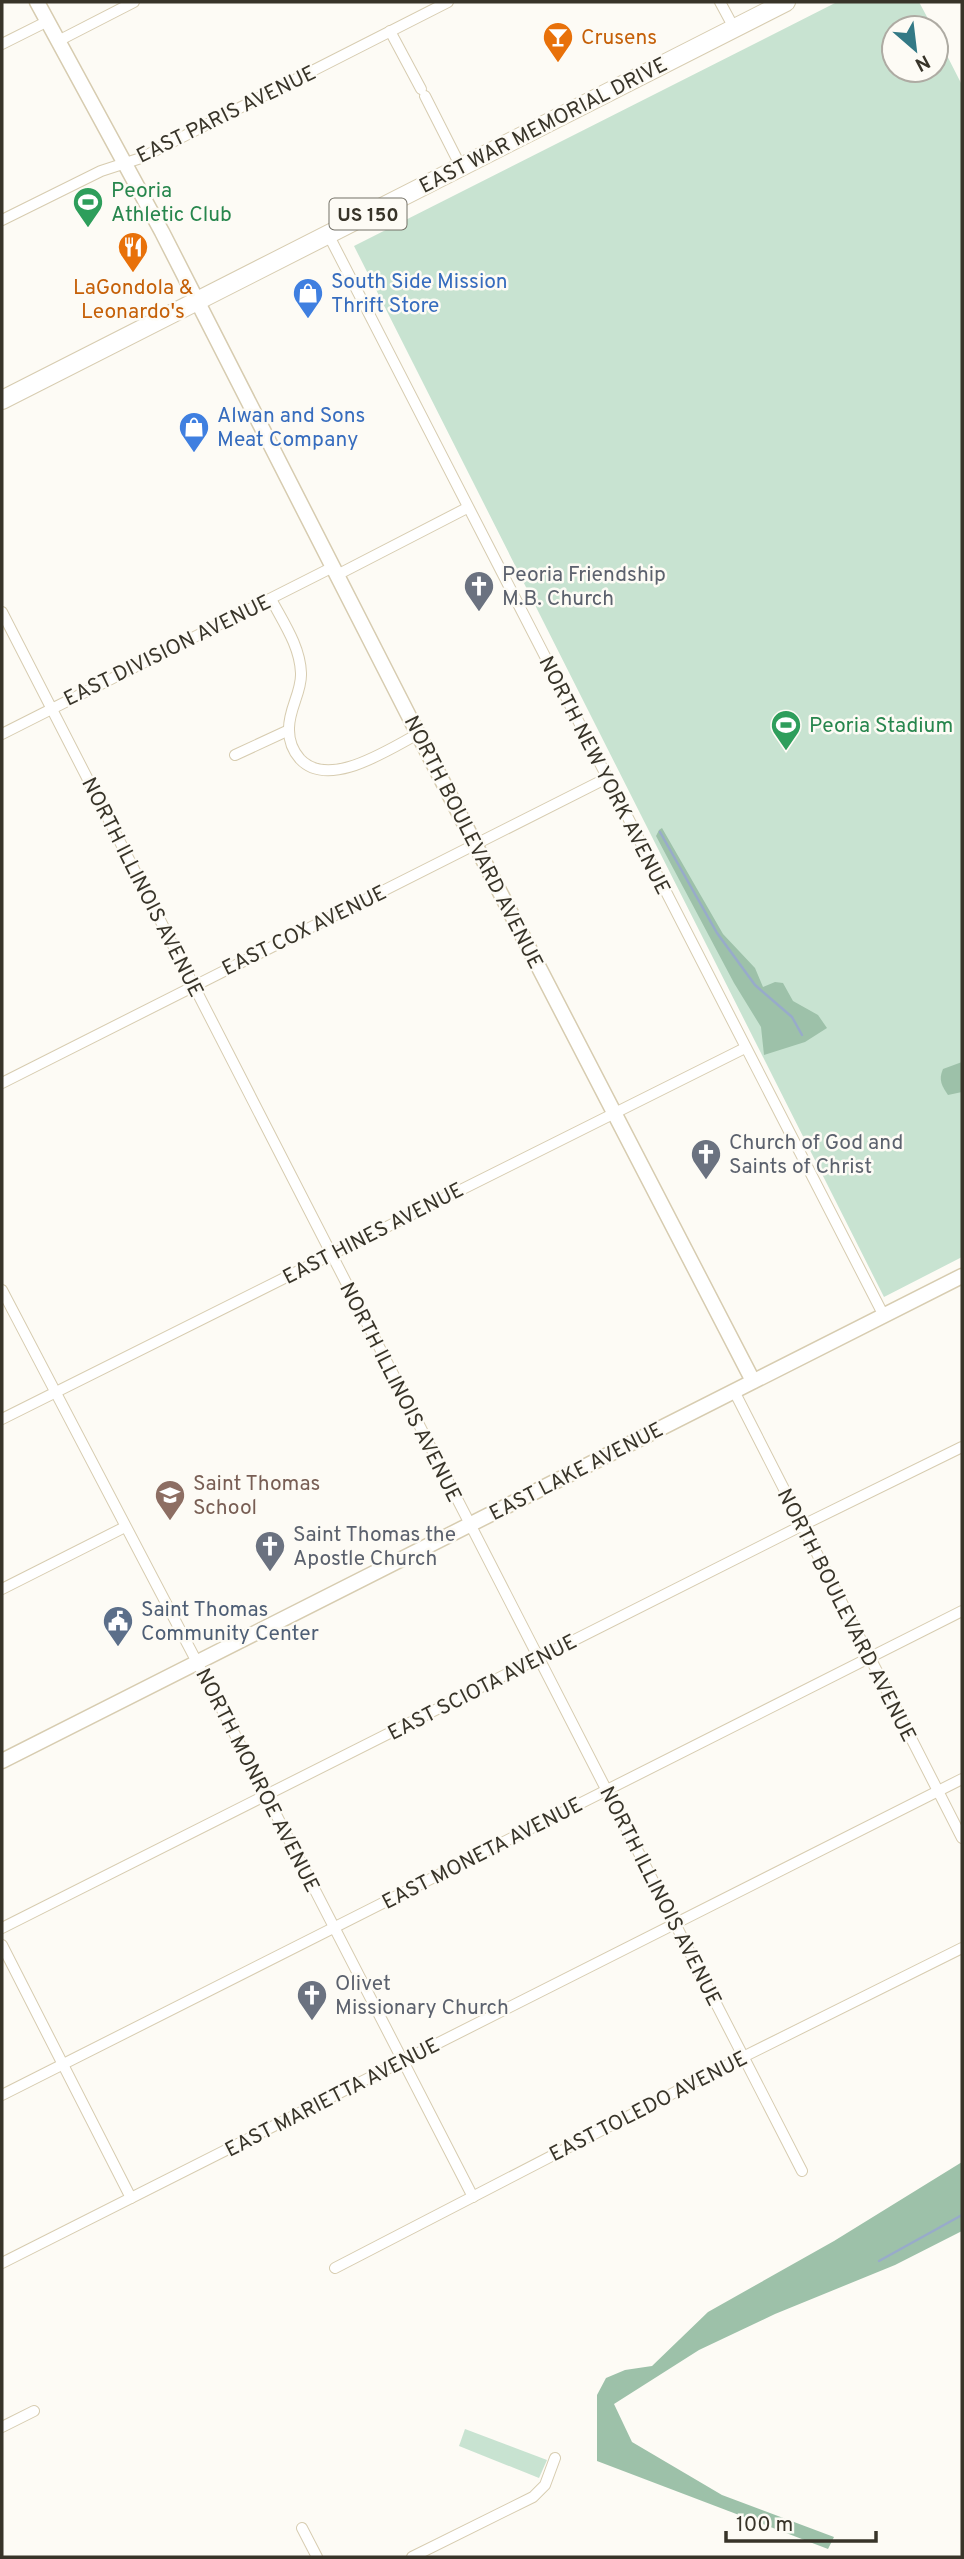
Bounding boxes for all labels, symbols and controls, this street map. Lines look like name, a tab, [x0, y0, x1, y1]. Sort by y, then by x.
north arrow	[880, 14, 950, 84]
bar icon: Crusens	[541, 20, 575, 64]
place label: Crusens	[581, 25, 657, 52]
text: N	[910, 48, 934, 76]
street label: EAST WAR MEMORIAL DRIVE	[415, 52, 672, 201]
street label: EAST PARIS AVENUE	[132, 60, 321, 171]
place label: Peoria Athletic Club	[111, 178, 232, 229]
sports icon: Peoria Athletic Club	[71, 185, 105, 229]
road number: US 150	[330, 198, 406, 230]
restaurant icon: LaGondola & Leonardo's	[116, 230, 150, 274]
place label: South Side Mission Thrift Store	[331, 269, 508, 320]
place label: LaGondola & Leonardo's	[73, 275, 193, 326]
shop icon: South Side Mission Thrift Store	[291, 276, 325, 320]
place label: Alwan and Sons Meat Company	[217, 403, 365, 454]
shop icon: Alwan and Sons Meat Company	[177, 410, 211, 454]
place label: Peoria Friendship M.B. Church	[502, 562, 666, 613]
church icon: Peoria Friendship M.B. Church	[462, 569, 496, 613]
street label: EAST DIVISION AVENUE	[60, 589, 276, 713]
street label: NORTH NEW YORK AVENUE	[532, 652, 676, 899]
sports icon: Peoria Stadium	[769, 708, 803, 752]
street label: NORTH BOULEVARD AVENUE	[397, 711, 548, 974]
place label: Peoria Stadium	[809, 713, 953, 740]
street label: NORTH ILLINOIS AVENUE	[74, 773, 209, 1002]
street label: EAST COX AVENUE	[218, 880, 391, 983]
place label: Church of God and Saints of Christ	[729, 1130, 903, 1181]
church icon: Church of God and Saints of Christ	[689, 1137, 723, 1181]
street label: EAST HINES AVENUE	[279, 1177, 469, 1292]
street label: NORTH ILLINOIS AVENUE	[332, 1278, 467, 1507]
street label: EAST LAKE AVENUE	[485, 1417, 668, 1528]
place label: Saint Thomas School	[193, 1471, 320, 1522]
school or university icon: Saint Thomas School	[153, 1478, 187, 1522]
street label: NORTH BOULEVARD AVENUE	[770, 1484, 921, 1747]
place label: Saint Thomas the Apostle Church	[293, 1522, 456, 1573]
church icon: Saint Thomas the Apostle Church	[253, 1529, 287, 1573]
place label: Saint Thomas Community Center	[141, 1597, 319, 1648]
public building icon: Saint Thomas Community Center	[101, 1604, 135, 1648]
street label: EAST SCIOTA AVENUE	[384, 1629, 582, 1748]
street label: NORTH MONROE AVENUE	[188, 1664, 325, 1897]
street label: NORTH ILLINOIS AVENUE	[592, 1782, 727, 2011]
street label: EAST MONETA AVENUE	[378, 1792, 588, 1917]
place label: Olivet Missionary Church	[335, 1971, 509, 2022]
church icon: Olivet Missionary Church	[295, 1978, 329, 2022]
street label: EAST MARIETTA AVENUE	[221, 2032, 445, 2164]
street label: EAST TOLEDO AVENUE	[545, 2046, 752, 2169]
scale bar	[726, 2500, 876, 2544]
text: 100 m	[736, 2512, 793, 2539]

